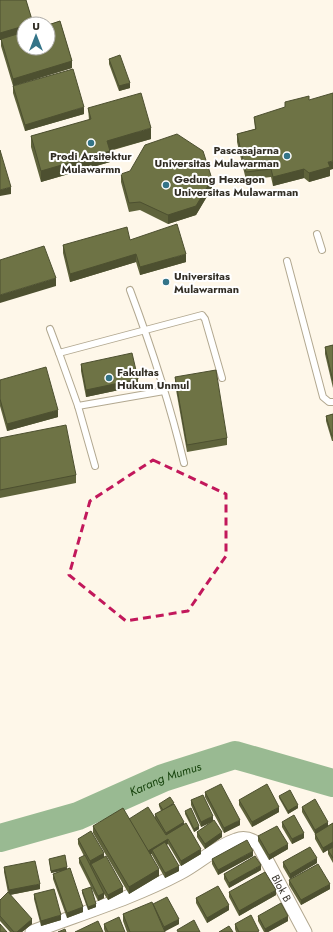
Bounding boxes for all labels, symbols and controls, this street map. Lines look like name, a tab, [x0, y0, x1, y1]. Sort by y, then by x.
north arrow	[16, 16, 56, 56]
text: U	[32, 18, 40, 34]
marker: Prodi Arsitektur Mulawarmn	[86, 138, 96, 148]
place label: Pascasajarna Universitas Mulawarman	[155, 142, 279, 171]
place label: Prodi Arsitektur Mulawarmn	[50, 148, 132, 177]
marker: Pascasajarna Universitas Mulawarman	[282, 151, 292, 161]
place label: Gedung Hexagon Universitas Mulawarman	[174, 171, 298, 200]
marker: Gedung Hexagon Universitas Mulawarman	[161, 180, 171, 190]
place label: Universitas Mulawarman	[174, 268, 239, 297]
marker: Universitas Mulawarman	[161, 277, 171, 287]
place label: Fakultas Hukum Unmul	[117, 364, 189, 393]
marker: Fakultas Hukum Unmul	[104, 373, 114, 383]
water label: Karang Mumus	[126, 757, 204, 801]
street label: Blok B	[268, 872, 295, 905]

